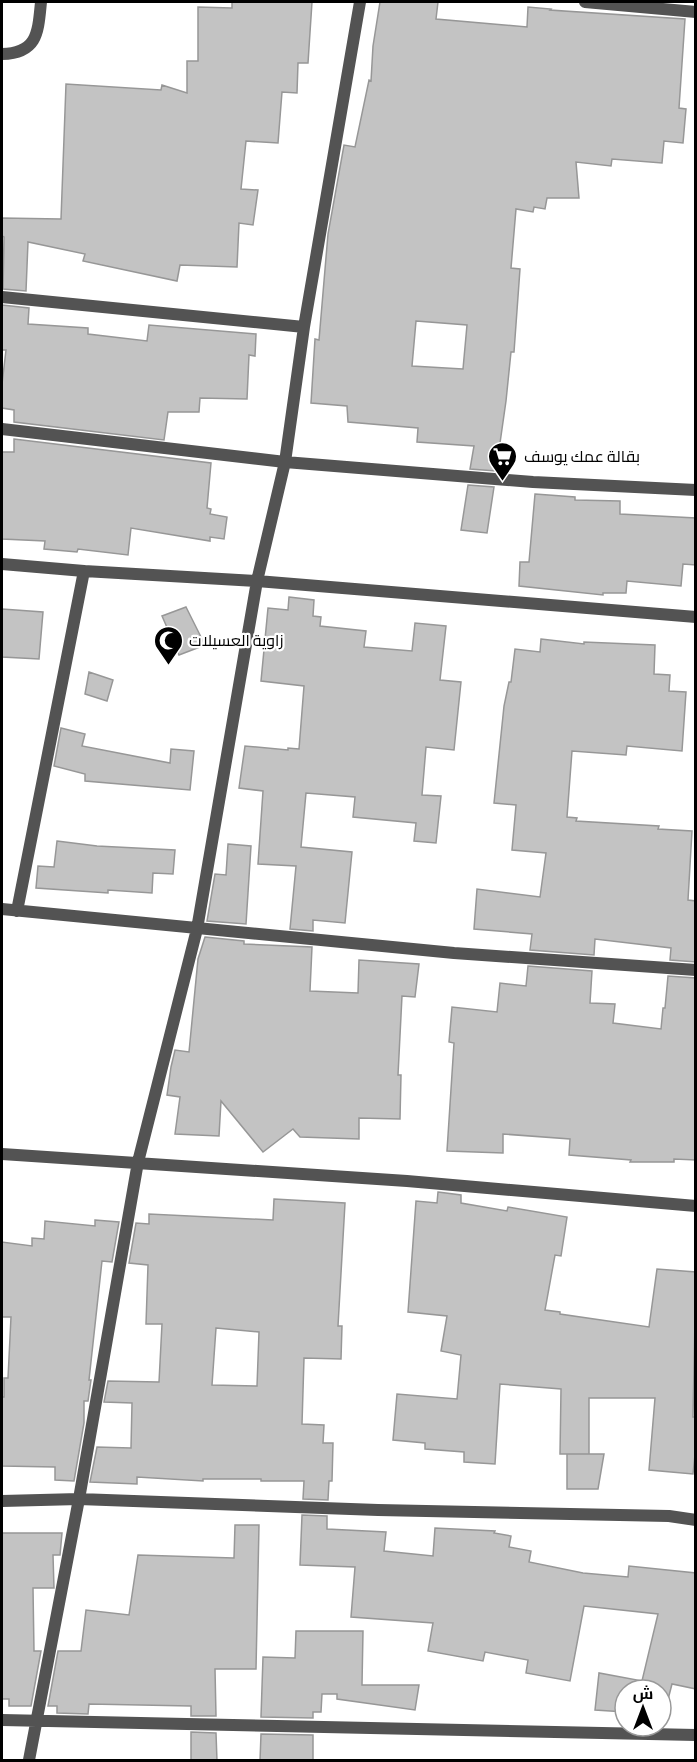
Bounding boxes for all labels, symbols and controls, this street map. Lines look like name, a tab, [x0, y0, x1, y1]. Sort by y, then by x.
supermarket icon: بقالة عمك يوسف	[487, 440, 519, 482]
place label: بقالة عمك يوسف	[524, 446, 640, 466]
mosque icon: زاوية العسيلات	[152, 624, 184, 666]
place label: زاوية العسيلات	[189, 630, 284, 650]
north arrow	[613, 1678, 673, 1738]
text: ش	[633, 1683, 653, 1703]

